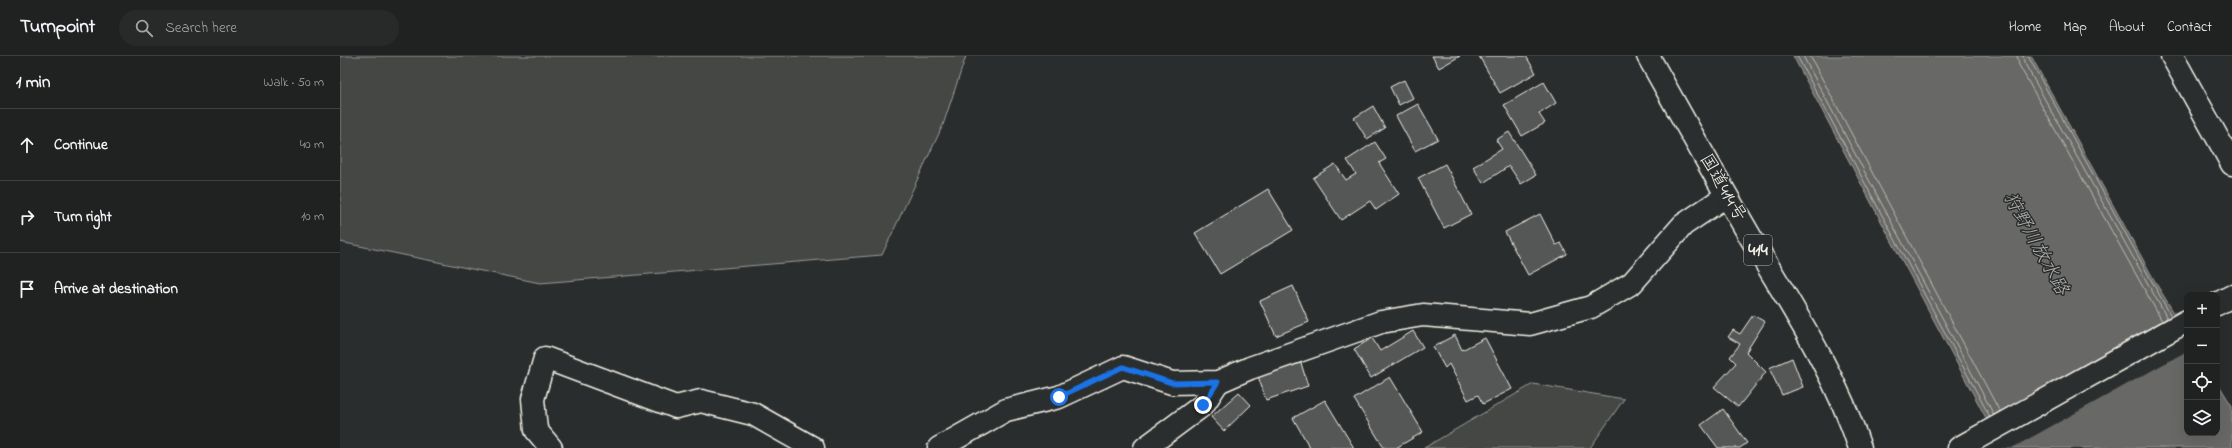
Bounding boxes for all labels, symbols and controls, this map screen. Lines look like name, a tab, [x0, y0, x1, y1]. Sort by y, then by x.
search box	[119, 10, 399, 46]
text: Turnpoint	[20, 14, 95, 41]
icon: search	[133, 17, 155, 39]
text: Search here	[165, 17, 237, 39]
text: Home	[2009, 17, 2041, 38]
text: Map	[2063, 17, 2087, 38]
text: About	[2109, 17, 2145, 38]
text: Contact	[2167, 17, 2212, 38]
text: 1 min	[16, 70, 50, 95]
text: Walk · 50 m	[263, 73, 324, 92]
icon: ahead	[16, 134, 38, 156]
text: Continue	[54, 134, 108, 156]
text: 40 m	[300, 135, 324, 154]
street label: 国道414号	[1692, 149, 1752, 227]
water label: 狩野川放水路	[1996, 188, 2075, 301]
icon: right	[16, 206, 38, 228]
text: Turn right	[54, 206, 112, 228]
text: 10 m	[301, 207, 324, 226]
road number: 414	[1744, 235, 1772, 265]
icon: arrive	[16, 278, 38, 300]
text: Arrive at destination	[54, 278, 178, 300]
map controls	[2184, 292, 2220, 436]
button: +	[2184, 292, 2220, 328]
button: −	[2184, 328, 2220, 364]
button: locate	[2184, 364, 2220, 400]
route start	[1050, 388, 1068, 406]
route end	[1194, 396, 1212, 414]
button: layers	[2184, 400, 2220, 436]

